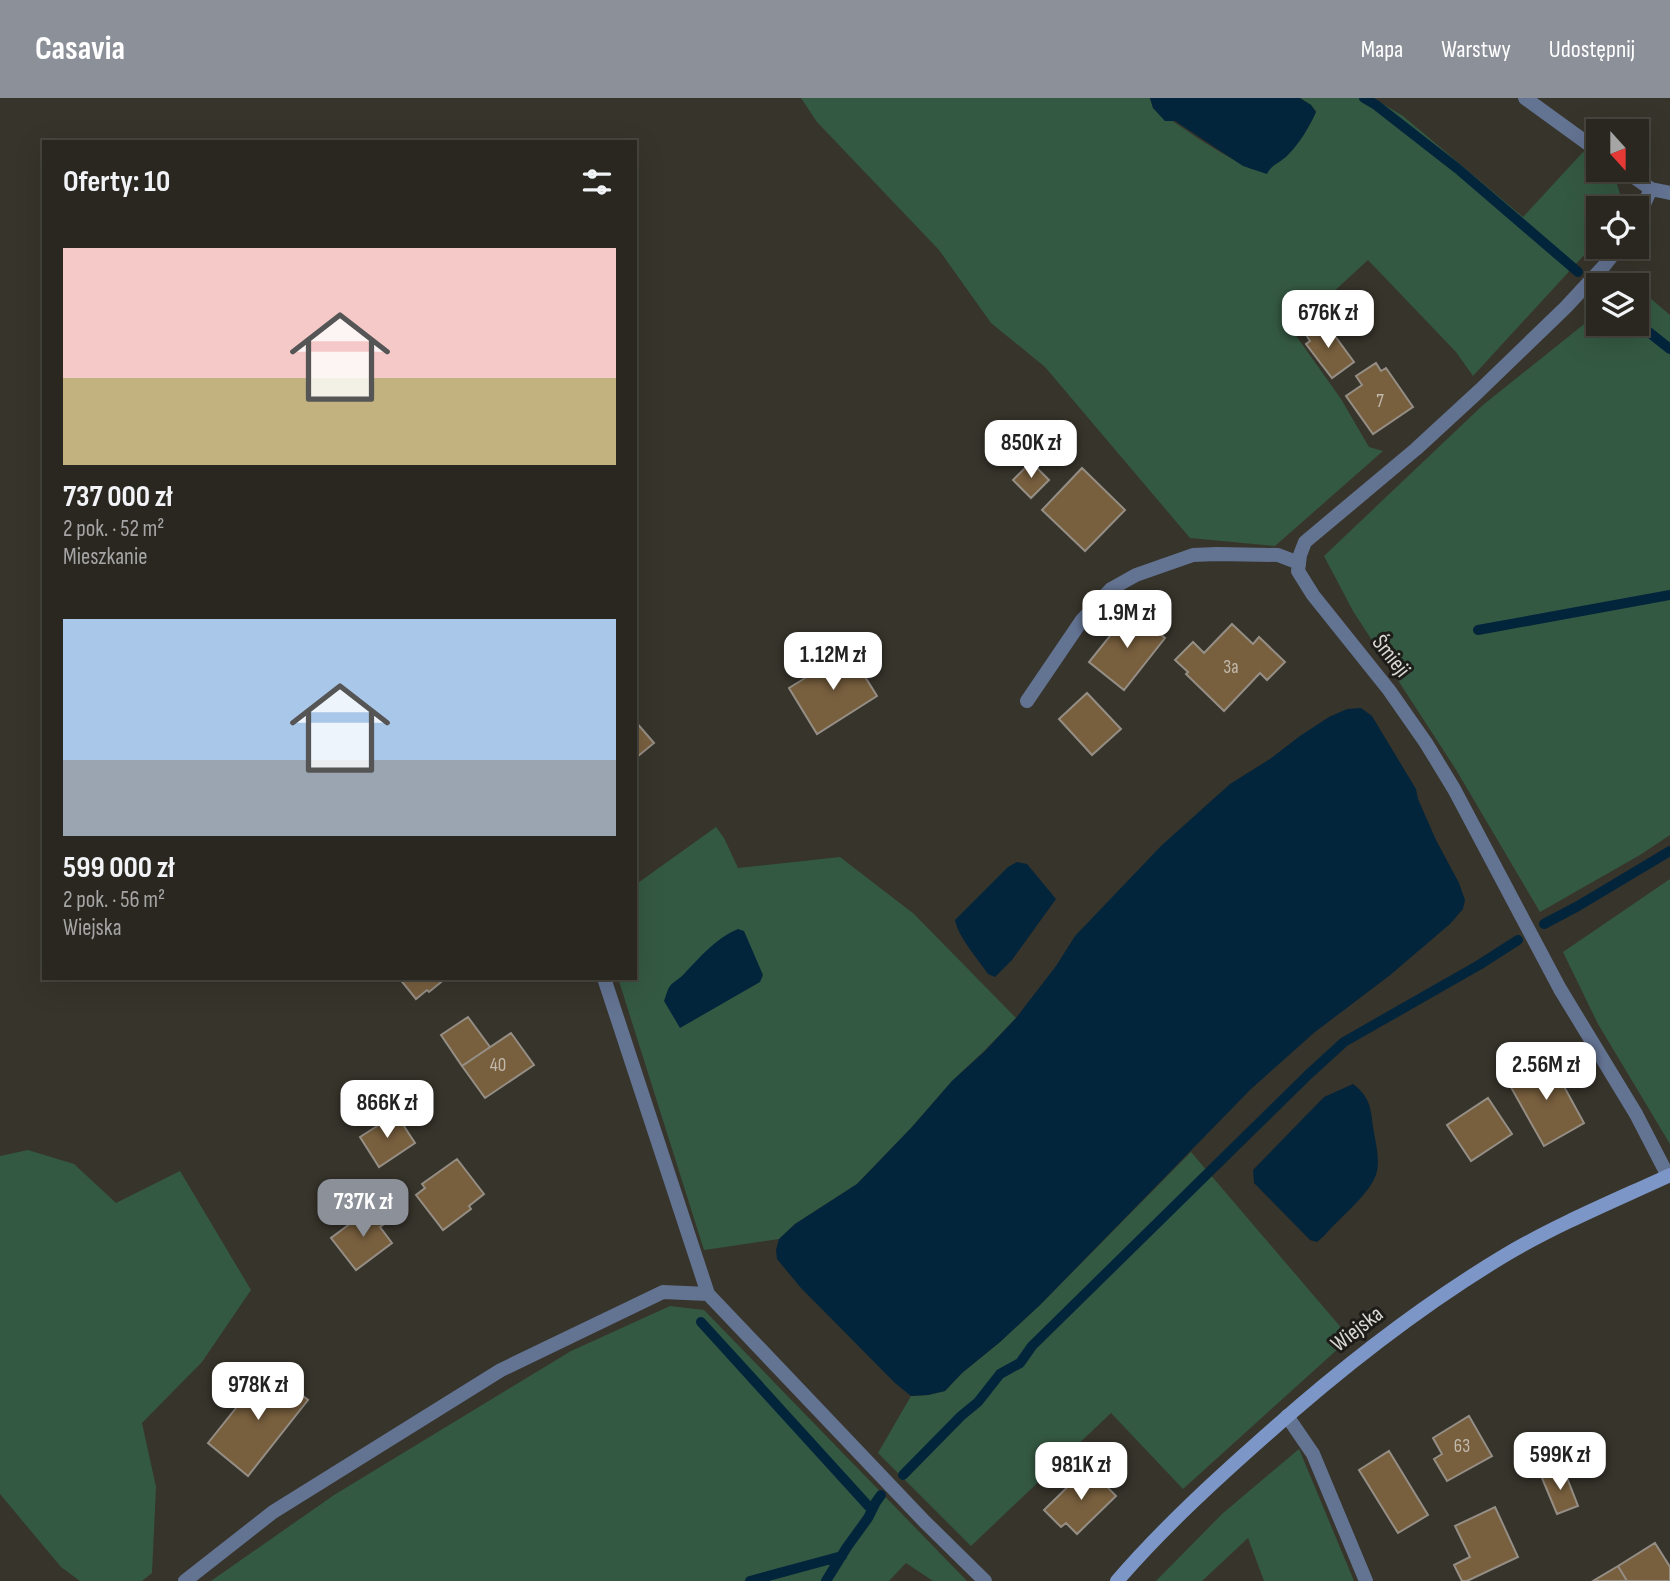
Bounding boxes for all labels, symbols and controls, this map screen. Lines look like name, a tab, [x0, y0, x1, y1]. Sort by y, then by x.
text: Casavia	[35, 29, 125, 69]
text: Mapa	[1361, 35, 1403, 64]
text: Warstwy	[1441, 35, 1511, 64]
text: Udostępnij	[1549, 35, 1635, 64]
north arrow	[1586, 119, 1648, 182]
map controls	[1586, 119, 1649, 336]
icon: filters	[578, 163, 616, 201]
text: Oferty: 10	[63, 164, 170, 200]
button: locate	[1586, 196, 1649, 259]
button: layers	[1586, 273, 1649, 336]
pin: 676K zł	[1263, 290, 1393, 350]
icon: home	[277, 294, 403, 420]
text: 676K zł	[1298, 299, 1358, 327]
house number: 7	[1376, 390, 1384, 413]
pin: 850K zł	[966, 420, 1096, 480]
text: 850K zł	[1001, 429, 1061, 457]
text: 737 000 zł	[63, 479, 173, 515]
text: 2 pok. · 52 m²	[63, 515, 165, 543]
text: Mieszkanie	[63, 543, 147, 571]
pin: 1.9M zł	[1062, 590, 1192, 650]
text: 1.9M zł	[1098, 599, 1156, 627]
street label: Śmieji	[1366, 629, 1416, 683]
pin: 1.12M zł	[761, 632, 905, 692]
text: 1.12M zł	[800, 641, 866, 669]
house number: 3a	[1223, 656, 1239, 679]
icon: home	[277, 665, 403, 791]
text: 599 000 zł	[63, 850, 175, 886]
text: 2 pok. · 56 m²	[63, 886, 165, 914]
text: Wiejska	[63, 914, 122, 942]
pin: 2.56M zł	[1474, 1042, 1618, 1102]
text: 2.56M zł	[1512, 1051, 1580, 1079]
house number: 40	[490, 1054, 506, 1077]
pin: 866K zł	[322, 1080, 452, 1140]
text: 866K zł	[356, 1089, 418, 1117]
pin: 737K zł	[298, 1180, 428, 1239]
text: 737K zł	[333, 1188, 393, 1216]
street label: Wiejska	[1325, 1300, 1389, 1358]
pin: 978K zł	[193, 1362, 323, 1422]
text: 978K zł	[228, 1371, 288, 1399]
pin: 599K zł	[1495, 1432, 1625, 1492]
house number: 63	[1454, 1435, 1470, 1458]
text: 599K zł	[1530, 1441, 1590, 1469]
pin: 981K zł	[1016, 1442, 1146, 1502]
text: 981K zł	[1051, 1451, 1111, 1479]

